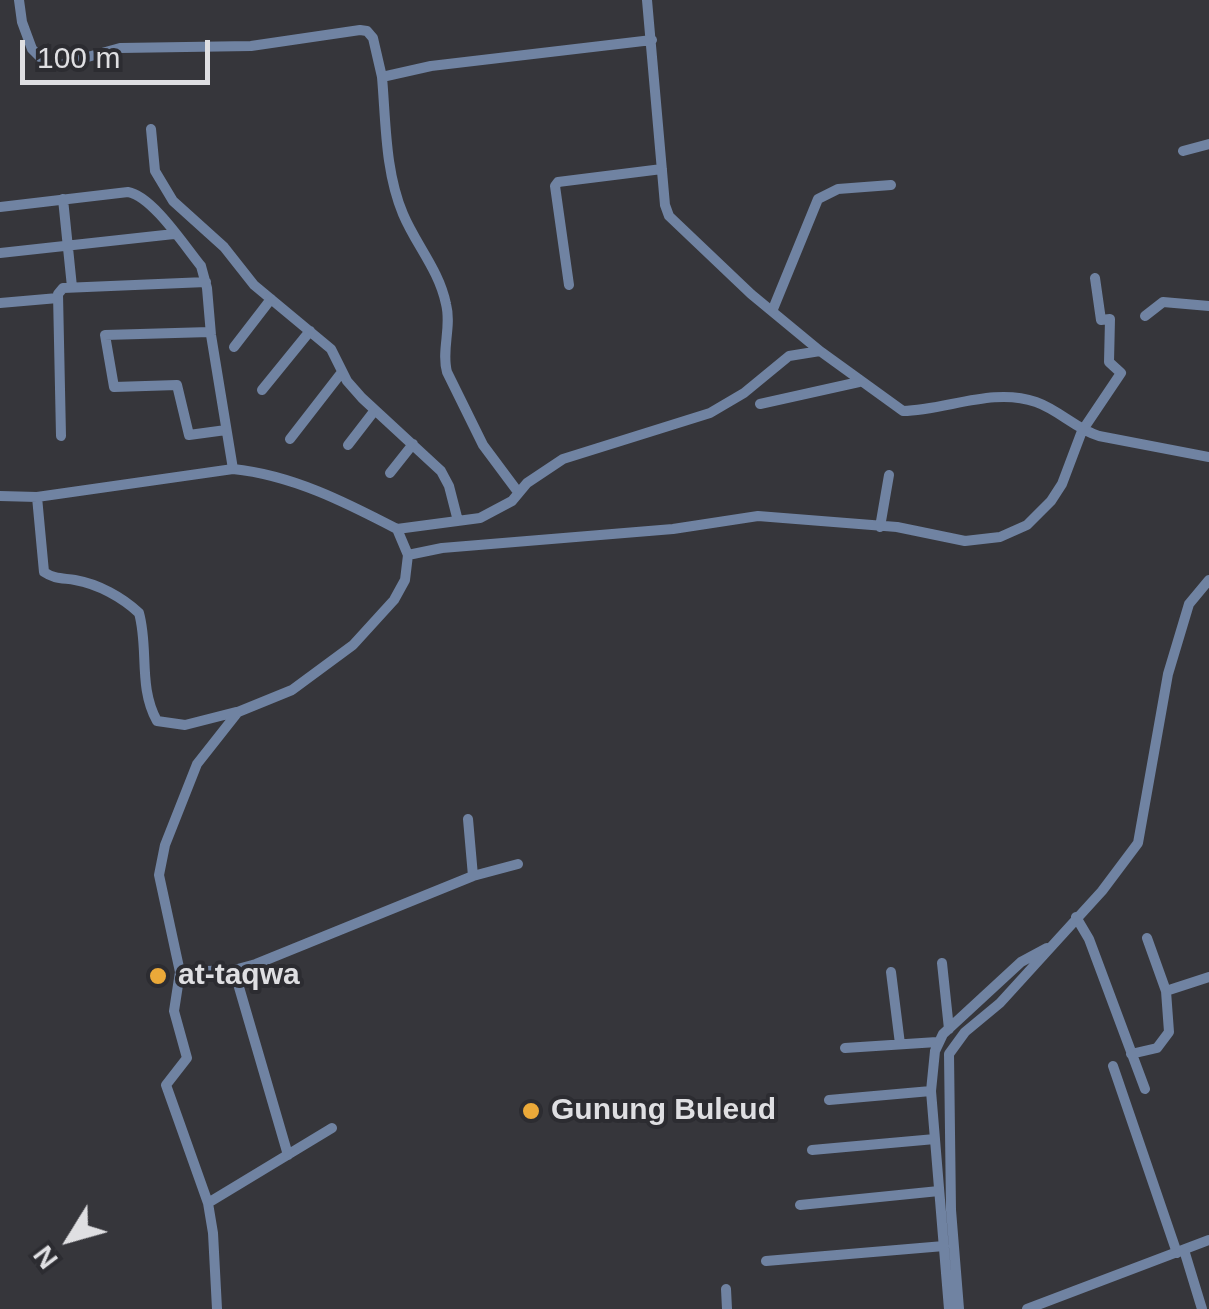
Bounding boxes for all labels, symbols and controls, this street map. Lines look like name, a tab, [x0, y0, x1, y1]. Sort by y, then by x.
scale bar	[25, 20, 215, 82]
text: 100 m	[37, 41, 120, 74]
place label: at-taqwa	[178, 958, 300, 994]
marker: at-taqwa	[147, 965, 169, 987]
place label: Gunung Buleud	[551, 1093, 776, 1129]
marker: Gunung Buleud	[520, 1100, 542, 1122]
north arrow	[20, 1189, 120, 1289]
text: N	[27, 1240, 64, 1275]

